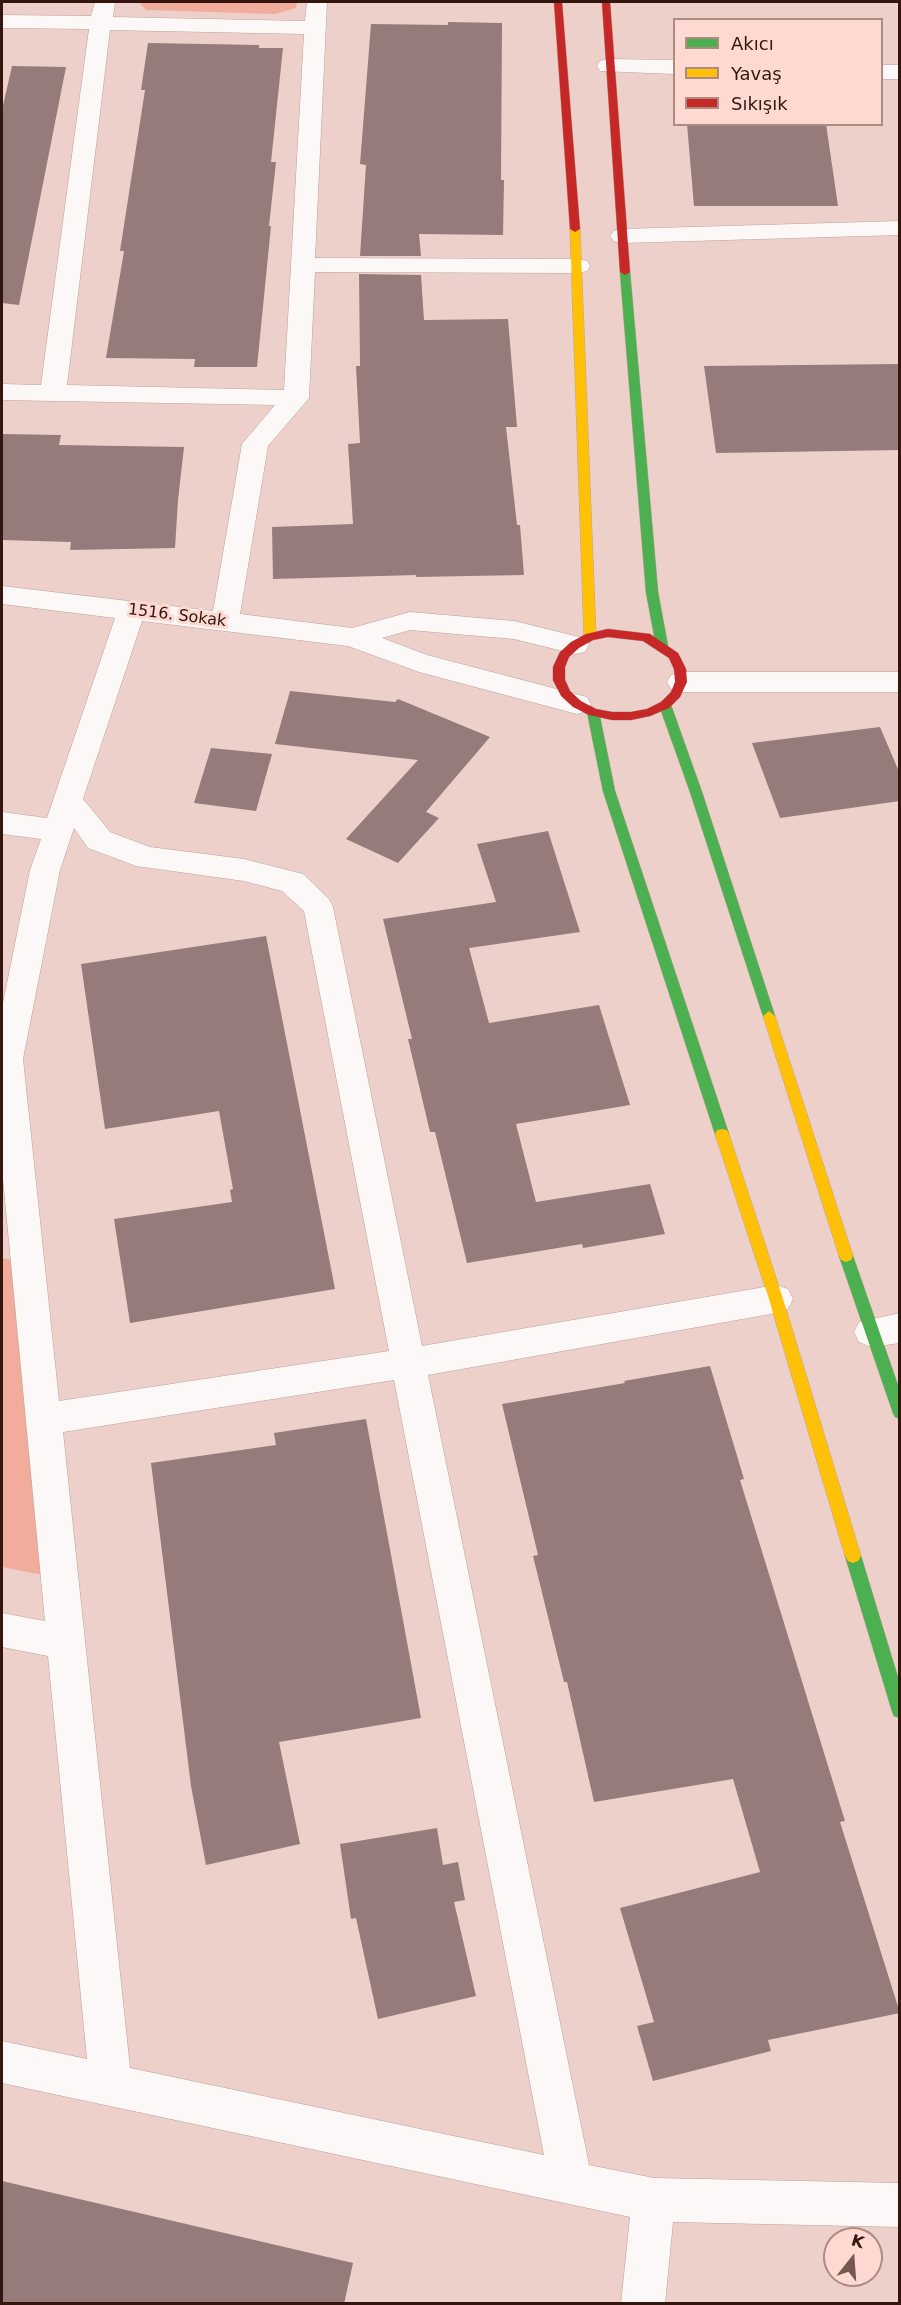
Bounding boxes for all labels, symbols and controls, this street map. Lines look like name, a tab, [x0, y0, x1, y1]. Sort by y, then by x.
legend	[673, 18, 883, 126]
text: Akıcı	[731, 33, 774, 54]
text: Yavaş	[731, 63, 782, 84]
text: Sıkışık	[731, 93, 788, 114]
street label: 1516. Sokak	[127, 600, 227, 632]
north arrow	[823, 2227, 883, 2287]
text: K	[849, 2230, 867, 2252]

